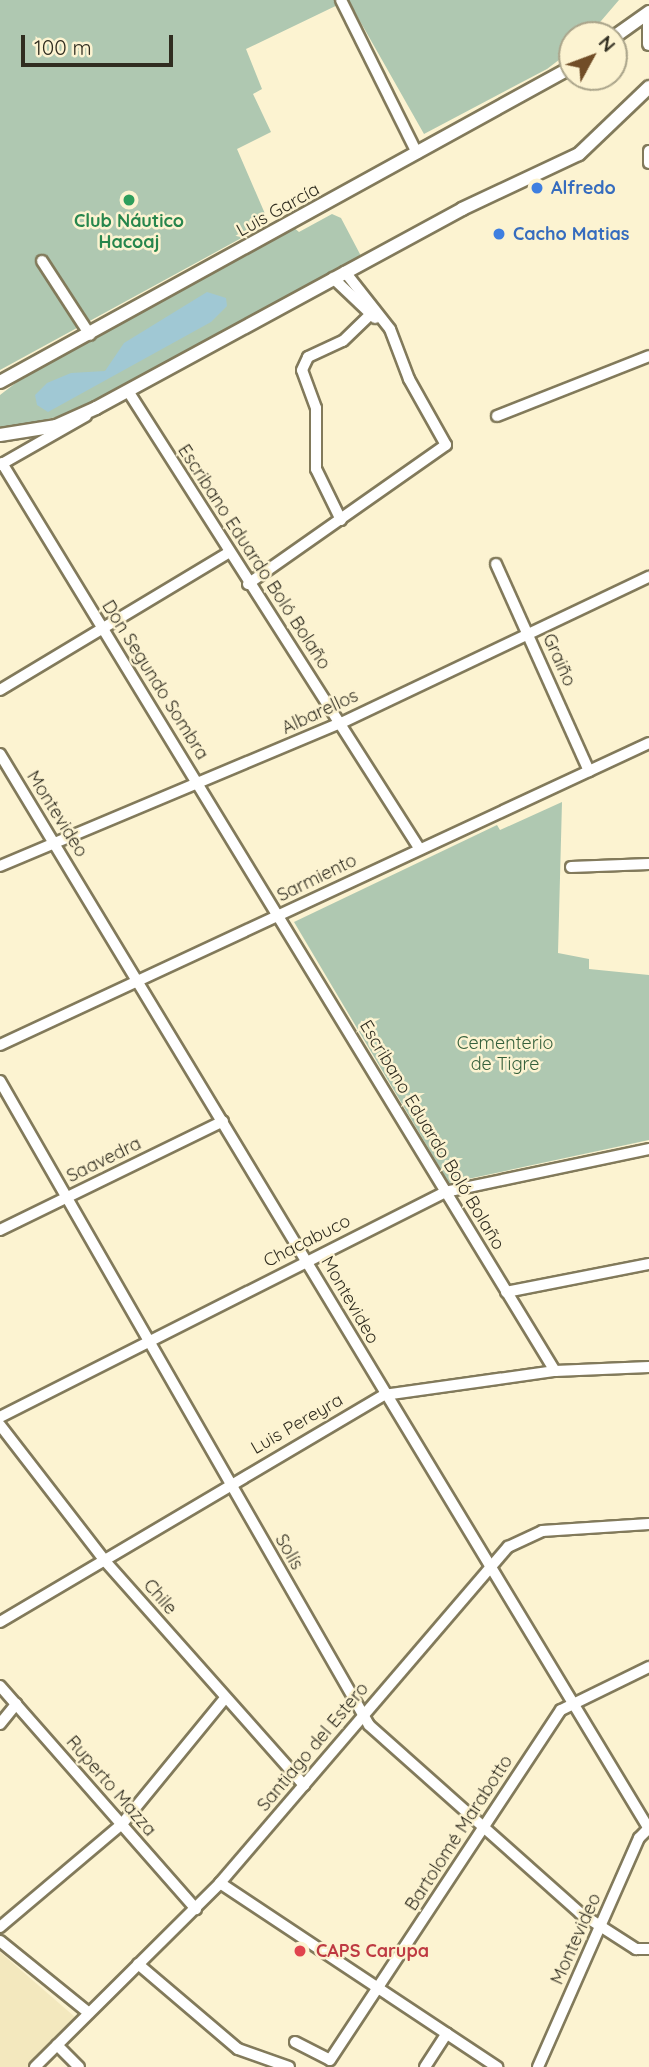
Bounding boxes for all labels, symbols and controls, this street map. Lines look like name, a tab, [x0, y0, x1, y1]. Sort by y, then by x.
scale bar	[24, 21, 177, 65]
north arrow	[558, 21, 628, 91]
text: N	[594, 30, 621, 57]
text: 100 m	[34, 34, 92, 60]
place label: Alfredo	[551, 177, 616, 199]
street label: Luis García	[233, 178, 323, 242]
marker: Alfredo	[529, 180, 545, 196]
marker: Club Náutico Hacoaj	[121, 192, 137, 208]
place label: Club Náutico Hacoaj	[74, 211, 184, 254]
place label: Cacho Matias	[513, 223, 629, 245]
marker: Cacho Matias	[491, 226, 507, 242]
street label: Escribano Eduardo Boló Bolaño	[173, 440, 335, 674]
street label: Don Segundo Sombra	[97, 596, 213, 764]
street label: Graiño	[538, 630, 580, 690]
street label: Albarellos	[278, 685, 362, 739]
street label: Montevideo	[22, 767, 92, 861]
street label: Sarmiento	[274, 850, 360, 906]
street label: Escribano Eduardo Boló Bolaño	[355, 1016, 509, 1254]
park label: Cementerio de Tigre	[457, 1033, 553, 1076]
street label: Saavedra	[63, 1133, 145, 1187]
street label: Chacabuco	[260, 1210, 354, 1272]
street label: Montevideo	[316, 1252, 384, 1348]
street label: Luis Pereyra	[247, 1389, 347, 1459]
street label: Solís	[270, 1530, 308, 1574]
street label: Chile	[139, 1575, 181, 1619]
street label: Santiago del Estero	[253, 1678, 373, 1816]
street label: Ruperto Mazza	[62, 1731, 160, 1841]
street label: Bartolomé Marabotto	[401, 1751, 517, 1915]
street label: Montevideo	[546, 1890, 606, 1988]
place label: CAPS Carupa	[316, 1940, 429, 1962]
marker: CAPS Carupa	[290, 1941, 310, 1961]

